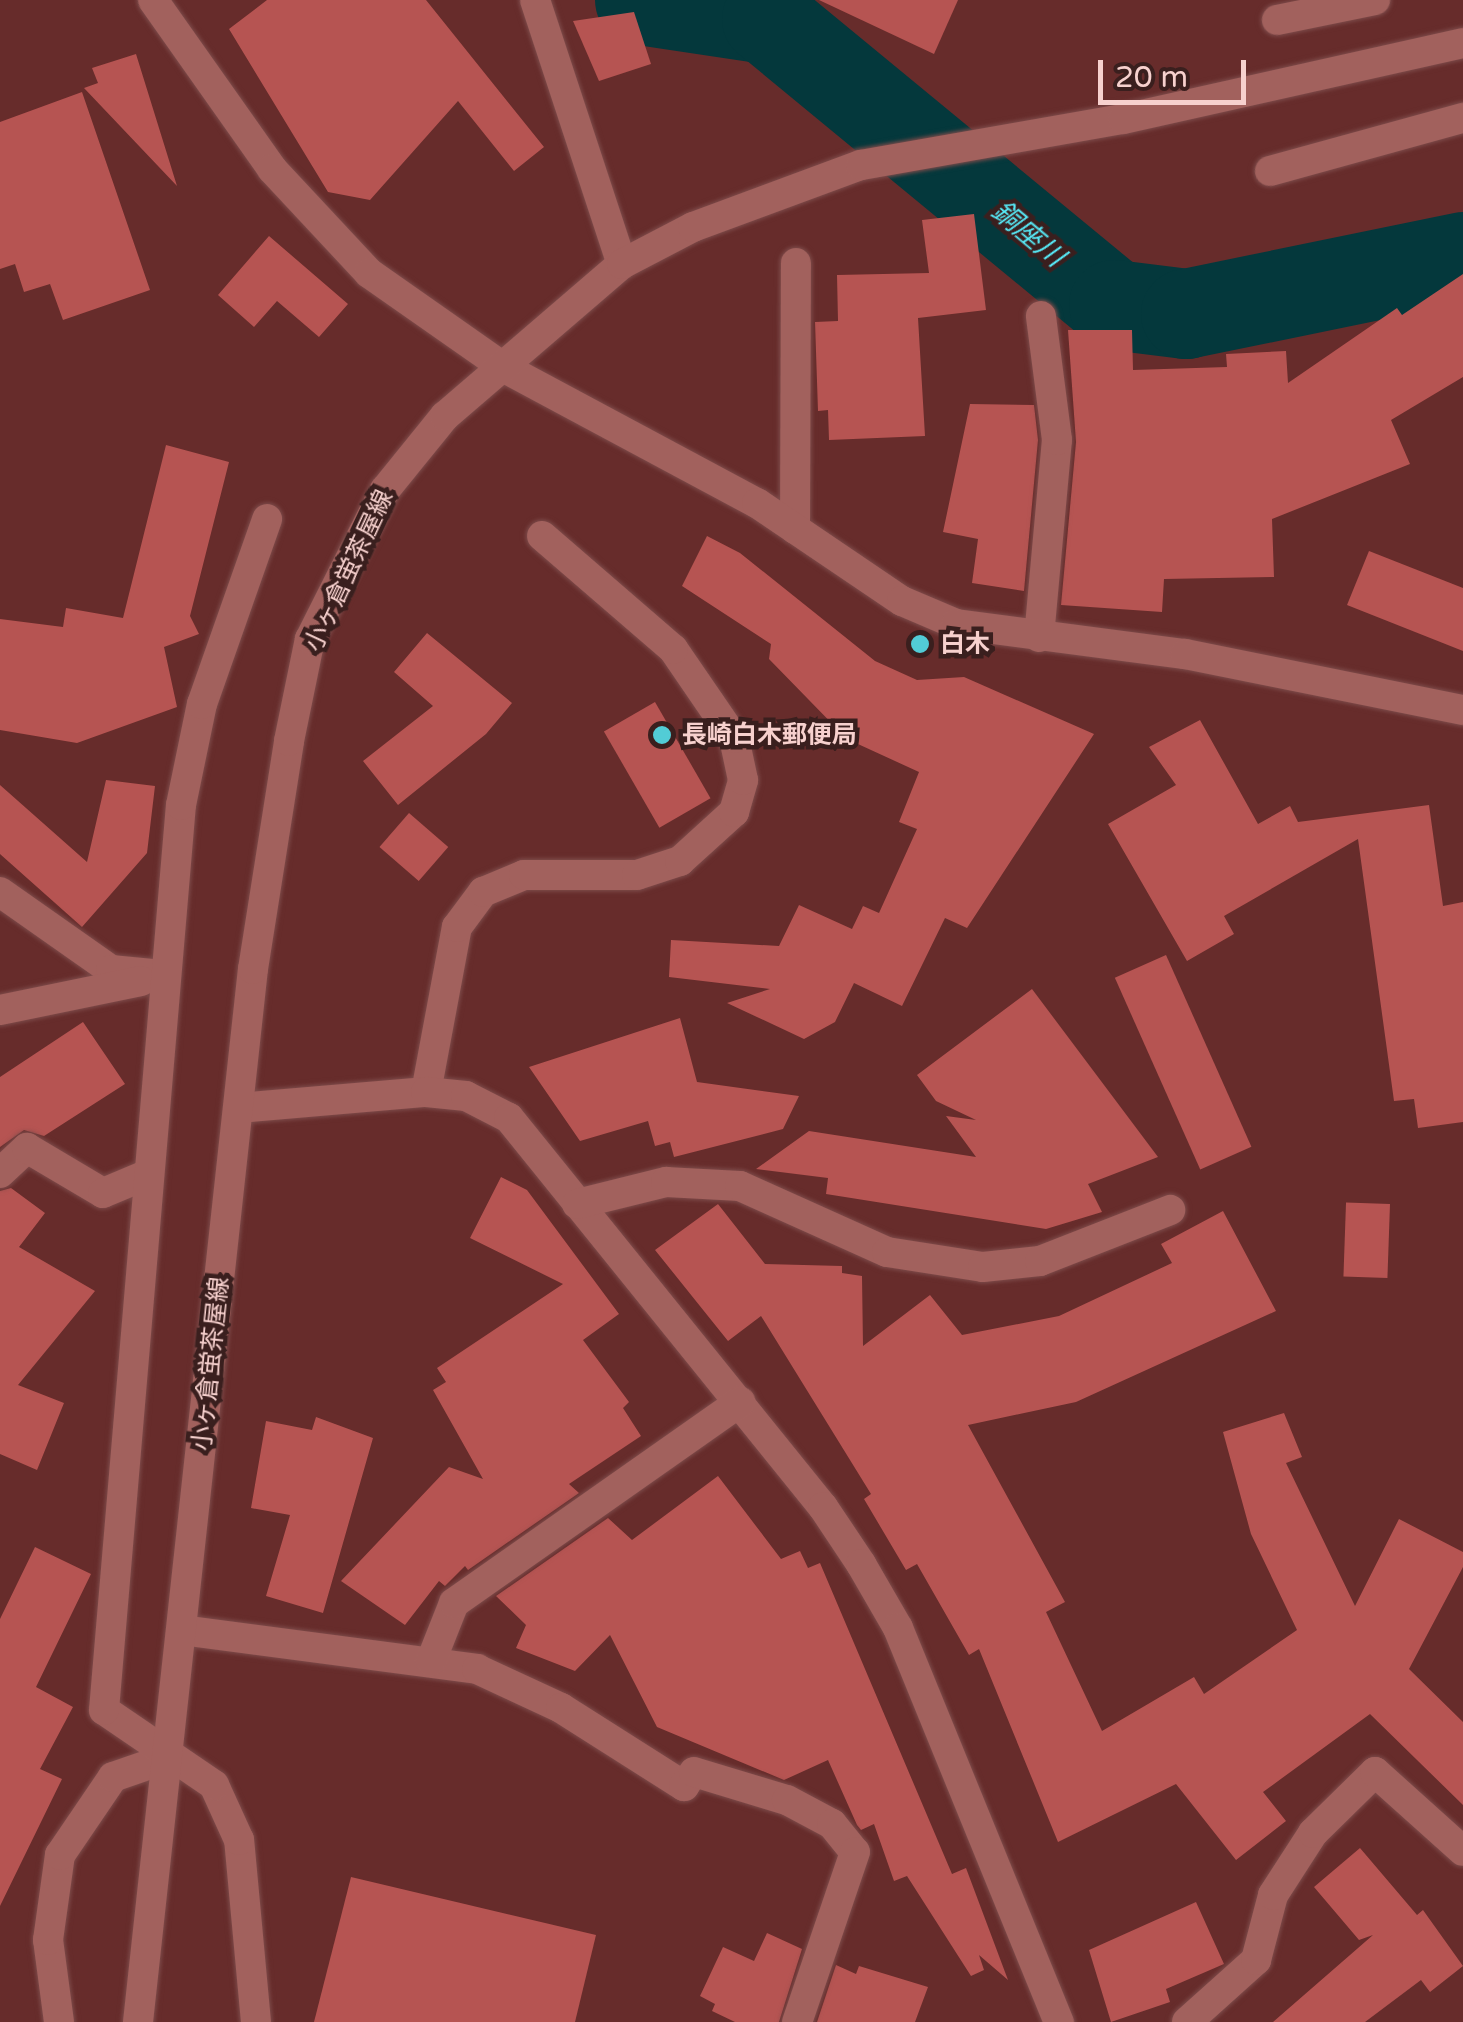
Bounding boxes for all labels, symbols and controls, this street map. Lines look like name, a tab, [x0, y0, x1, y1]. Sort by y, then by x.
scale bar	[1103, 40, 1250, 102]
text: 20 m	[1115, 59, 1188, 96]
water label: 銅座川	[985, 194, 1071, 274]
street label: 小ヶ倉蛍茶屋線	[298, 485, 400, 657]
place label: 白木	[940, 629, 990, 659]
marker: 白木	[909, 633, 931, 655]
place label: 長崎白木郵便局	[682, 720, 857, 750]
marker: 長崎白木郵便局	[651, 724, 673, 746]
street label: 小ヶ倉蛍茶屋線	[187, 1275, 235, 1453]

